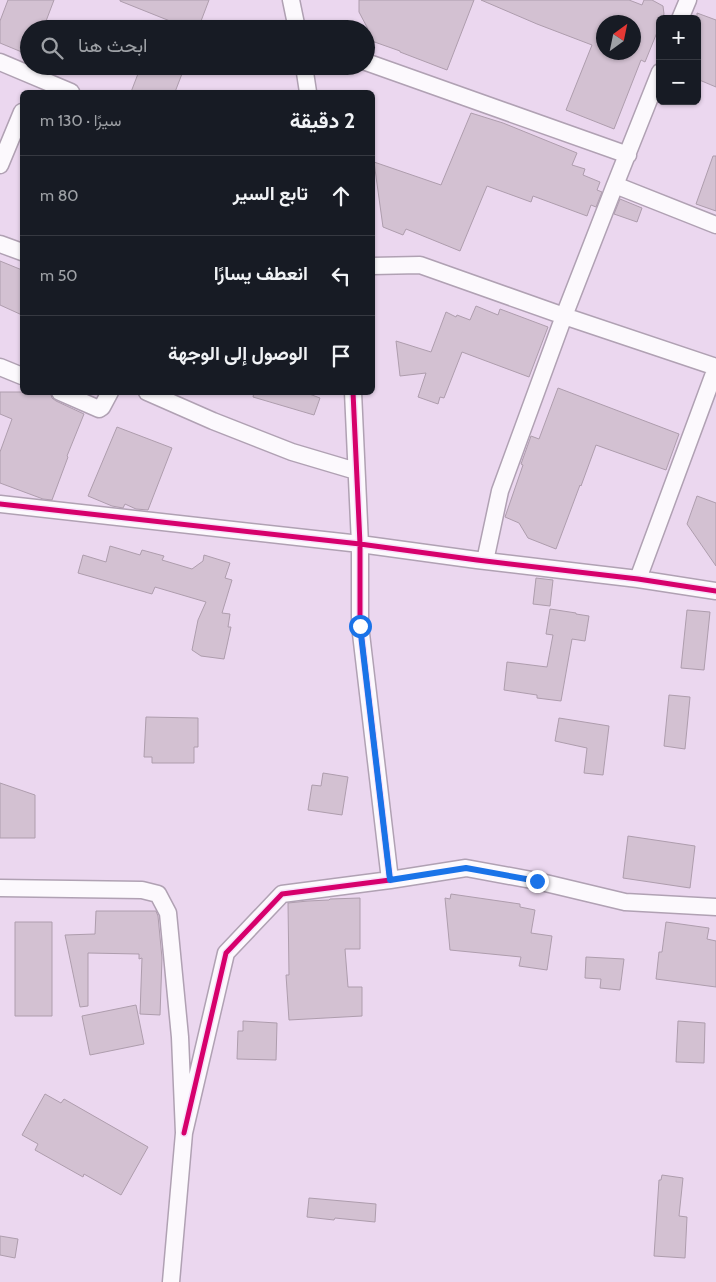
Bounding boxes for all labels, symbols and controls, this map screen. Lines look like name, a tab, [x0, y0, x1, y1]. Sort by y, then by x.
north arrow	[596, 15, 641, 60]
map controls	[656, 15, 701, 105]
button: +	[656, 15, 701, 60]
search box	[20, 20, 375, 75]
icon: search	[38, 34, 66, 62]
text: ابحث هنا	[78, 34, 147, 57]
button: −	[656, 60, 701, 105]
text: 2 دقيقة	[290, 108, 355, 133]
text: سيرًا · 130 m	[40, 111, 121, 130]
text: تابع السير	[233, 182, 308, 205]
icon: ahead	[327, 182, 355, 210]
text: 80 m	[40, 186, 79, 205]
text: انعطف يسارًا	[214, 262, 308, 285]
icon: left	[327, 262, 355, 290]
text: 50 m	[40, 266, 77, 285]
text: الوصول إلى الوجهة	[168, 342, 308, 365]
icon: arrive	[327, 342, 355, 370]
route start	[349, 615, 372, 638]
route end	[526, 870, 549, 893]

